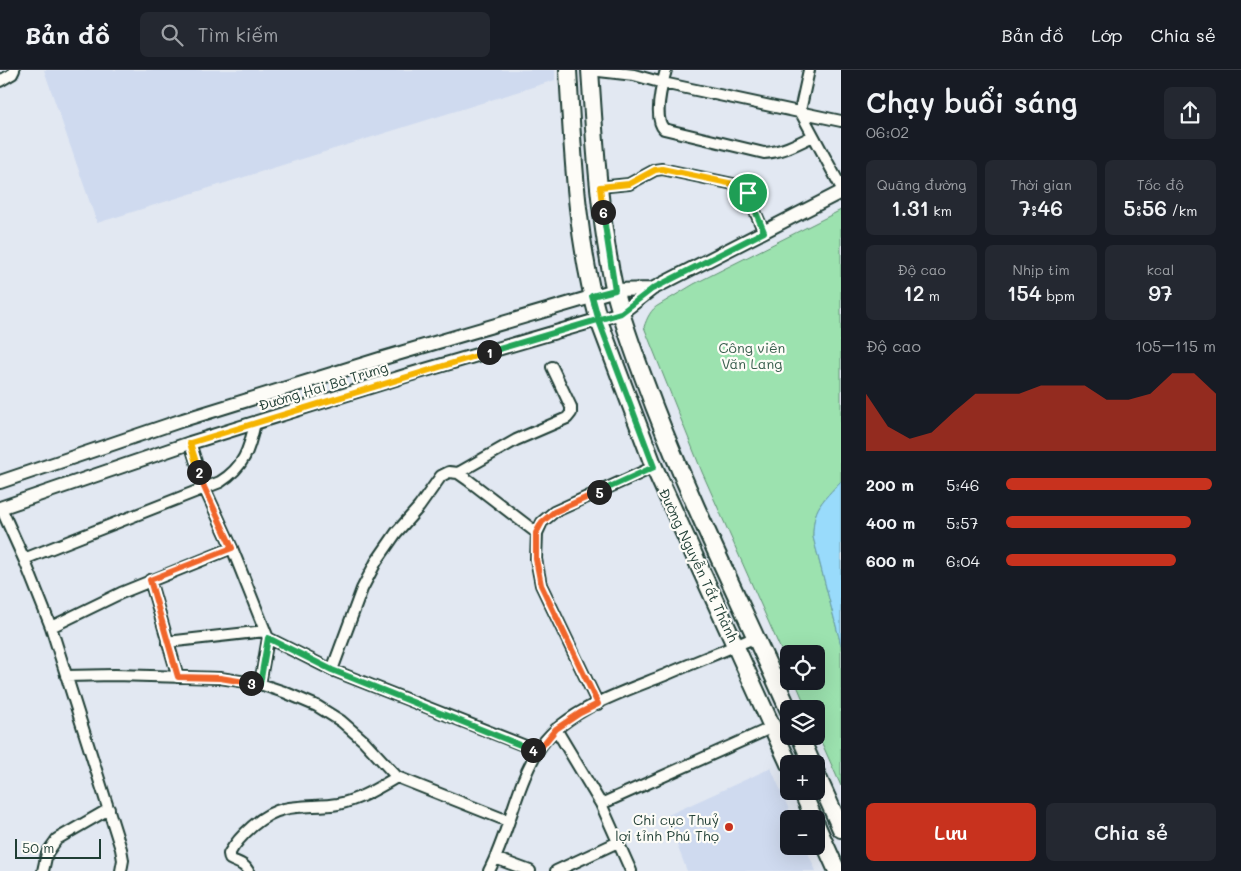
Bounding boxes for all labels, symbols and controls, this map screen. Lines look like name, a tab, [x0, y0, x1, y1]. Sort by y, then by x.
search box	[140, 12, 490, 57]
text: Bản đồ	[25, 19, 110, 50]
icon: search	[158, 21, 186, 49]
text: Tìm kiếm	[198, 22, 278, 47]
text: Bản đồ	[1002, 23, 1063, 47]
text: Lớp	[1091, 23, 1123, 47]
text: Chia sẻ	[1151, 23, 1216, 47]
text: Chạy buổi sáng	[866, 84, 1078, 120]
button: share	[1164, 87, 1216, 139]
text: 06:02	[866, 121, 909, 142]
pin	[727, 172, 769, 214]
text: Quãng đường	[877, 175, 966, 194]
text: Thời gian	[1010, 175, 1072, 194]
text: Tốc độ	[1137, 175, 1184, 194]
icon: arrive	[734, 179, 762, 207]
text: 1.31	[891, 194, 929, 221]
text: 7:46	[1019, 194, 1063, 221]
text: 5:56	[1123, 194, 1167, 221]
pin: 6	[590, 200, 616, 224]
text: km	[929, 201, 952, 220]
text: /km	[1167, 201, 1197, 220]
text: 6	[599, 203, 608, 222]
text: Độ cao	[898, 260, 946, 279]
text: Nhịp tim	[1012, 260, 1070, 279]
text: kcal	[1146, 260, 1174, 279]
text: 12	[903, 279, 924, 306]
text: 154	[1007, 279, 1042, 306]
text: 97	[1148, 279, 1172, 306]
text: m	[924, 286, 940, 305]
text: bpm	[1042, 286, 1075, 305]
text: Độ cao	[866, 335, 921, 356]
text: 105–115 m	[1135, 335, 1216, 356]
park label: Công viên Văn Lang	[719, 338, 785, 373]
pin: 1	[476, 340, 502, 364]
text: 1	[486, 343, 493, 362]
street label: Đường Hai Bà Trưng	[256, 357, 390, 415]
pin: 2	[186, 460, 212, 484]
text: 2	[196, 463, 203, 482]
text: 200 m	[866, 474, 914, 495]
text: 5:46	[946, 474, 979, 495]
pin: 5	[586, 480, 612, 504]
text: 5	[595, 483, 604, 502]
street label: Đường Nguyễn Tất Thành	[655, 485, 743, 645]
text: 400 m	[866, 512, 915, 533]
text: 5:57	[946, 512, 979, 533]
text: 600 m	[866, 550, 915, 571]
text: 6:04	[946, 550, 980, 571]
map controls	[780, 645, 825, 855]
button: locate	[780, 645, 825, 690]
pin: 3	[238, 670, 264, 696]
text: 3	[247, 674, 256, 693]
button: layers	[780, 700, 825, 745]
pin: 4	[520, 738, 546, 762]
text: 4	[529, 741, 538, 760]
button: +	[780, 755, 825, 800]
button: Lưu	[866, 803, 1036, 861]
button: Chia sẻ	[1046, 803, 1216, 861]
place label: Chi cục Thuỷ lợi tỉnh Phú Thọ	[615, 810, 719, 845]
button: −	[780, 810, 825, 855]
marker: Chi cục Thuỷ lợi tỉnh Phú Thọ	[723, 821, 735, 833]
scale bar	[15, 836, 101, 859]
text: 50 m	[22, 838, 54, 857]

